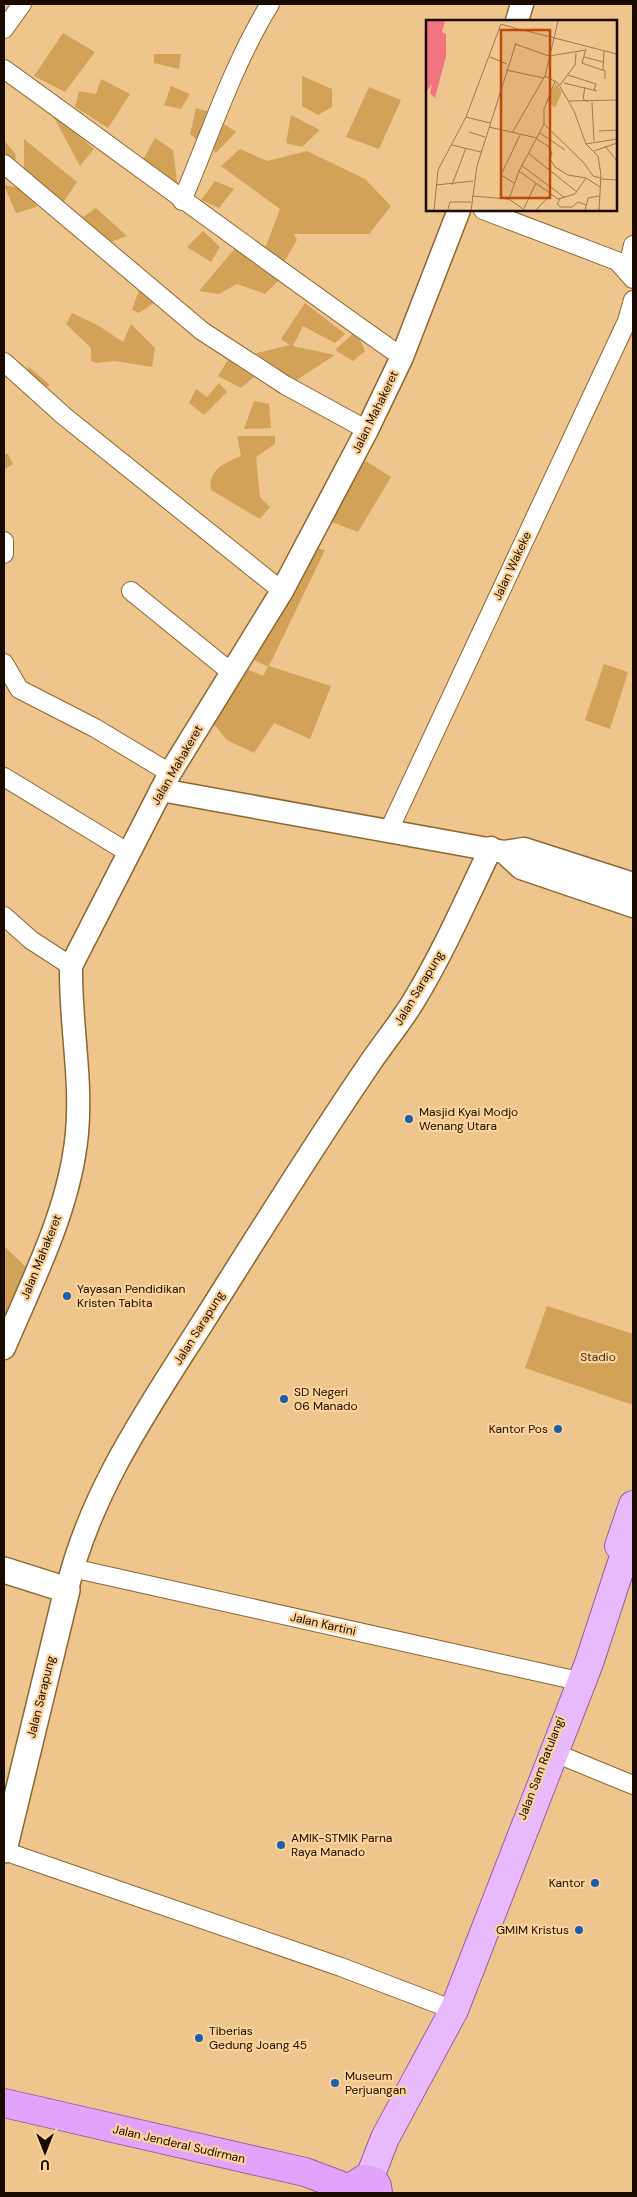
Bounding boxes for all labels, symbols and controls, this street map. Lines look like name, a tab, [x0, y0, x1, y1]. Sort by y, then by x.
inset map	[426, 20, 617, 211]
street label: Jalan Mahakeret	[348, 368, 402, 456]
street label: Jalan Wakeke	[489, 529, 535, 603]
street label: Jalan Mahakeret	[148, 722, 207, 808]
street label: Jalan Sarapung	[390, 948, 448, 1028]
place label: Masjid Kyai Modjo Wenang Utara	[419, 1104, 518, 1134]
marker: Masjid Kyai Modjo Wenang Utara	[403, 1113, 415, 1125]
street label: Jalan Mahakeret	[17, 1212, 65, 1302]
place label: Yayasan Pendidikan Kristen Tabita	[77, 1281, 186, 1311]
street label: Jalan Sarapung	[170, 1288, 228, 1368]
marker: Yayasan Pendidikan Kristen Tabita	[61, 1290, 73, 1302]
park label: Stadio	[580, 1349, 616, 1365]
place label: SD Negeri 06 Manado	[294, 1384, 358, 1414]
marker: SD Negeri 06 Manado	[278, 1393, 290, 1405]
place label: Kantor Pos	[489, 1421, 548, 1437]
marker: Kantor Pos	[552, 1423, 564, 1435]
street label: Jalan Kartini	[289, 1609, 358, 1639]
street label: Jalan Sarapung	[23, 1654, 59, 1740]
street label: Jalan Sam Ratulangi	[514, 1714, 568, 1822]
place label: AMIK-STMIK Parna Raya Manado	[291, 1830, 392, 1860]
marker: AMIK-STMIK Parna Raya Manado	[275, 1839, 287, 1851]
place label: Kantor	[549, 1875, 586, 1891]
marker: Kantor	[589, 1877, 601, 1889]
place label: GMIM Kristus	[496, 1922, 569, 1938]
marker: GMIM Kristus	[573, 1924, 585, 1936]
place label: Tiberias Gedung Joang 45	[209, 2023, 307, 2053]
marker: Tiberias Gedung Joang 45	[193, 2032, 205, 2044]
place label: Museum Perjuangan	[345, 2068, 406, 2098]
marker: Museum Perjuangan	[329, 2077, 341, 2089]
street label: Jalan Jenderal Sudirman	[111, 2121, 247, 2167]
north arrow	[20, 2127, 70, 2177]
text: U	[40, 2156, 50, 2174]

